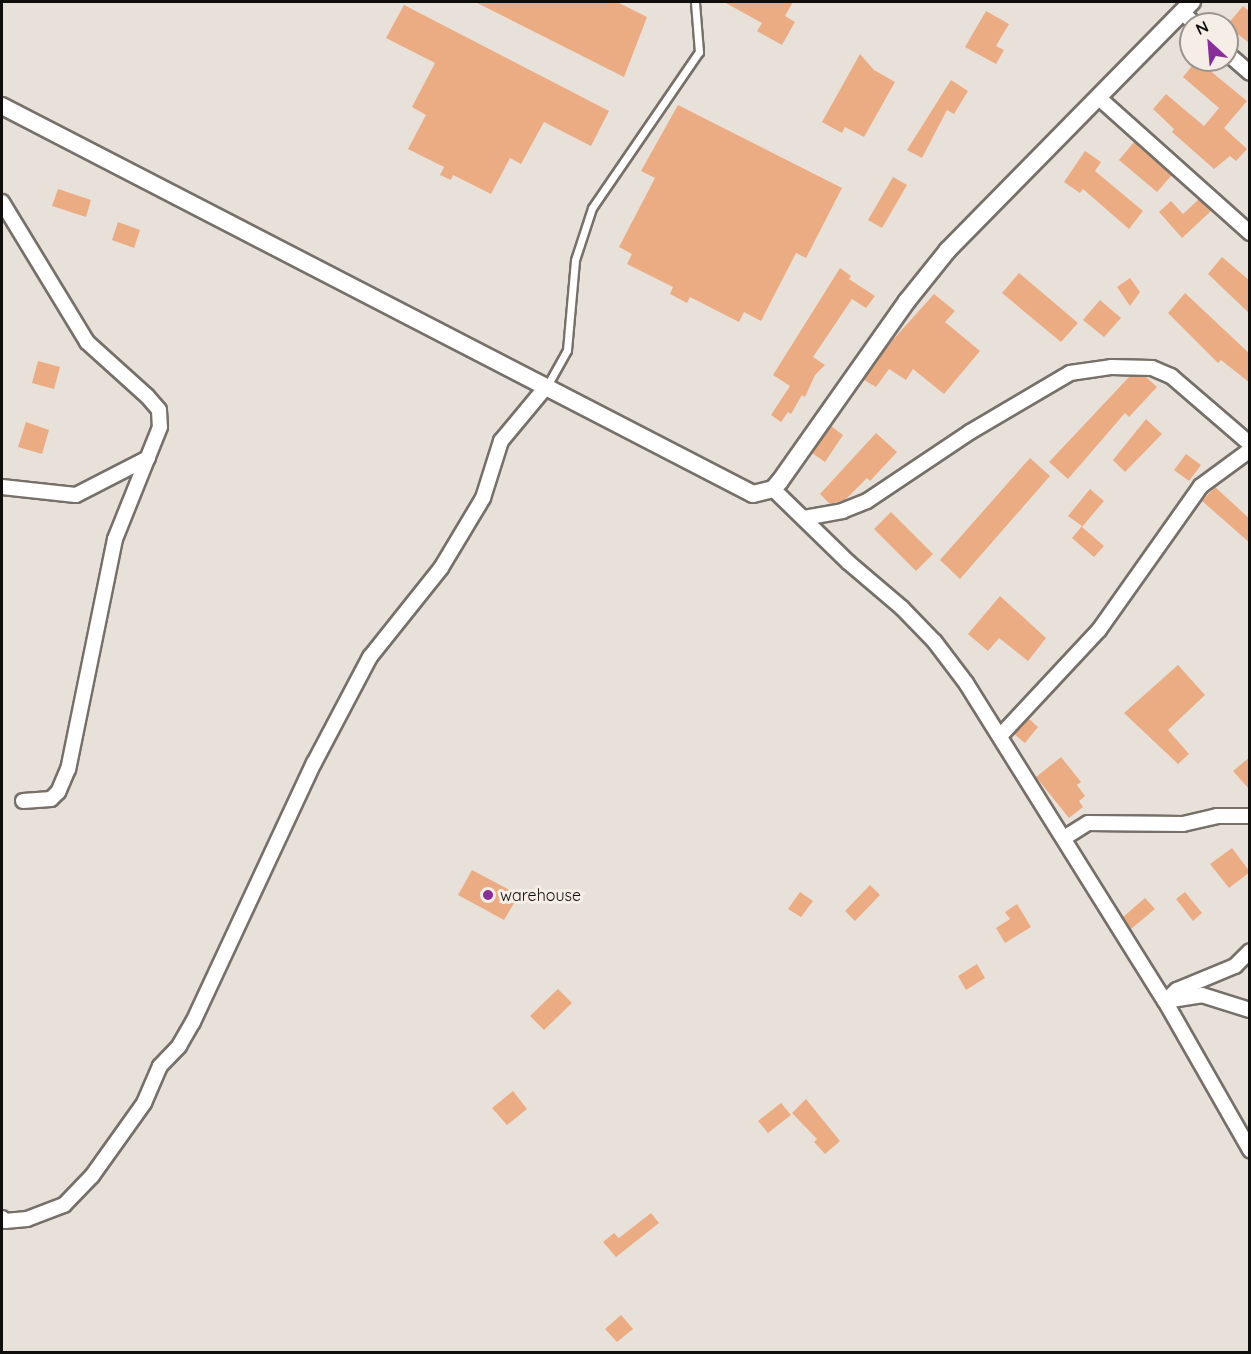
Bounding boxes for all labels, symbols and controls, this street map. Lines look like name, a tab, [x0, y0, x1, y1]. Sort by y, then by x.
north arrow	[1179, 12, 1239, 72]
text: N	[1192, 16, 1212, 39]
place label: warehouse	[500, 885, 581, 905]
marker: warehouse	[481, 888, 495, 902]

